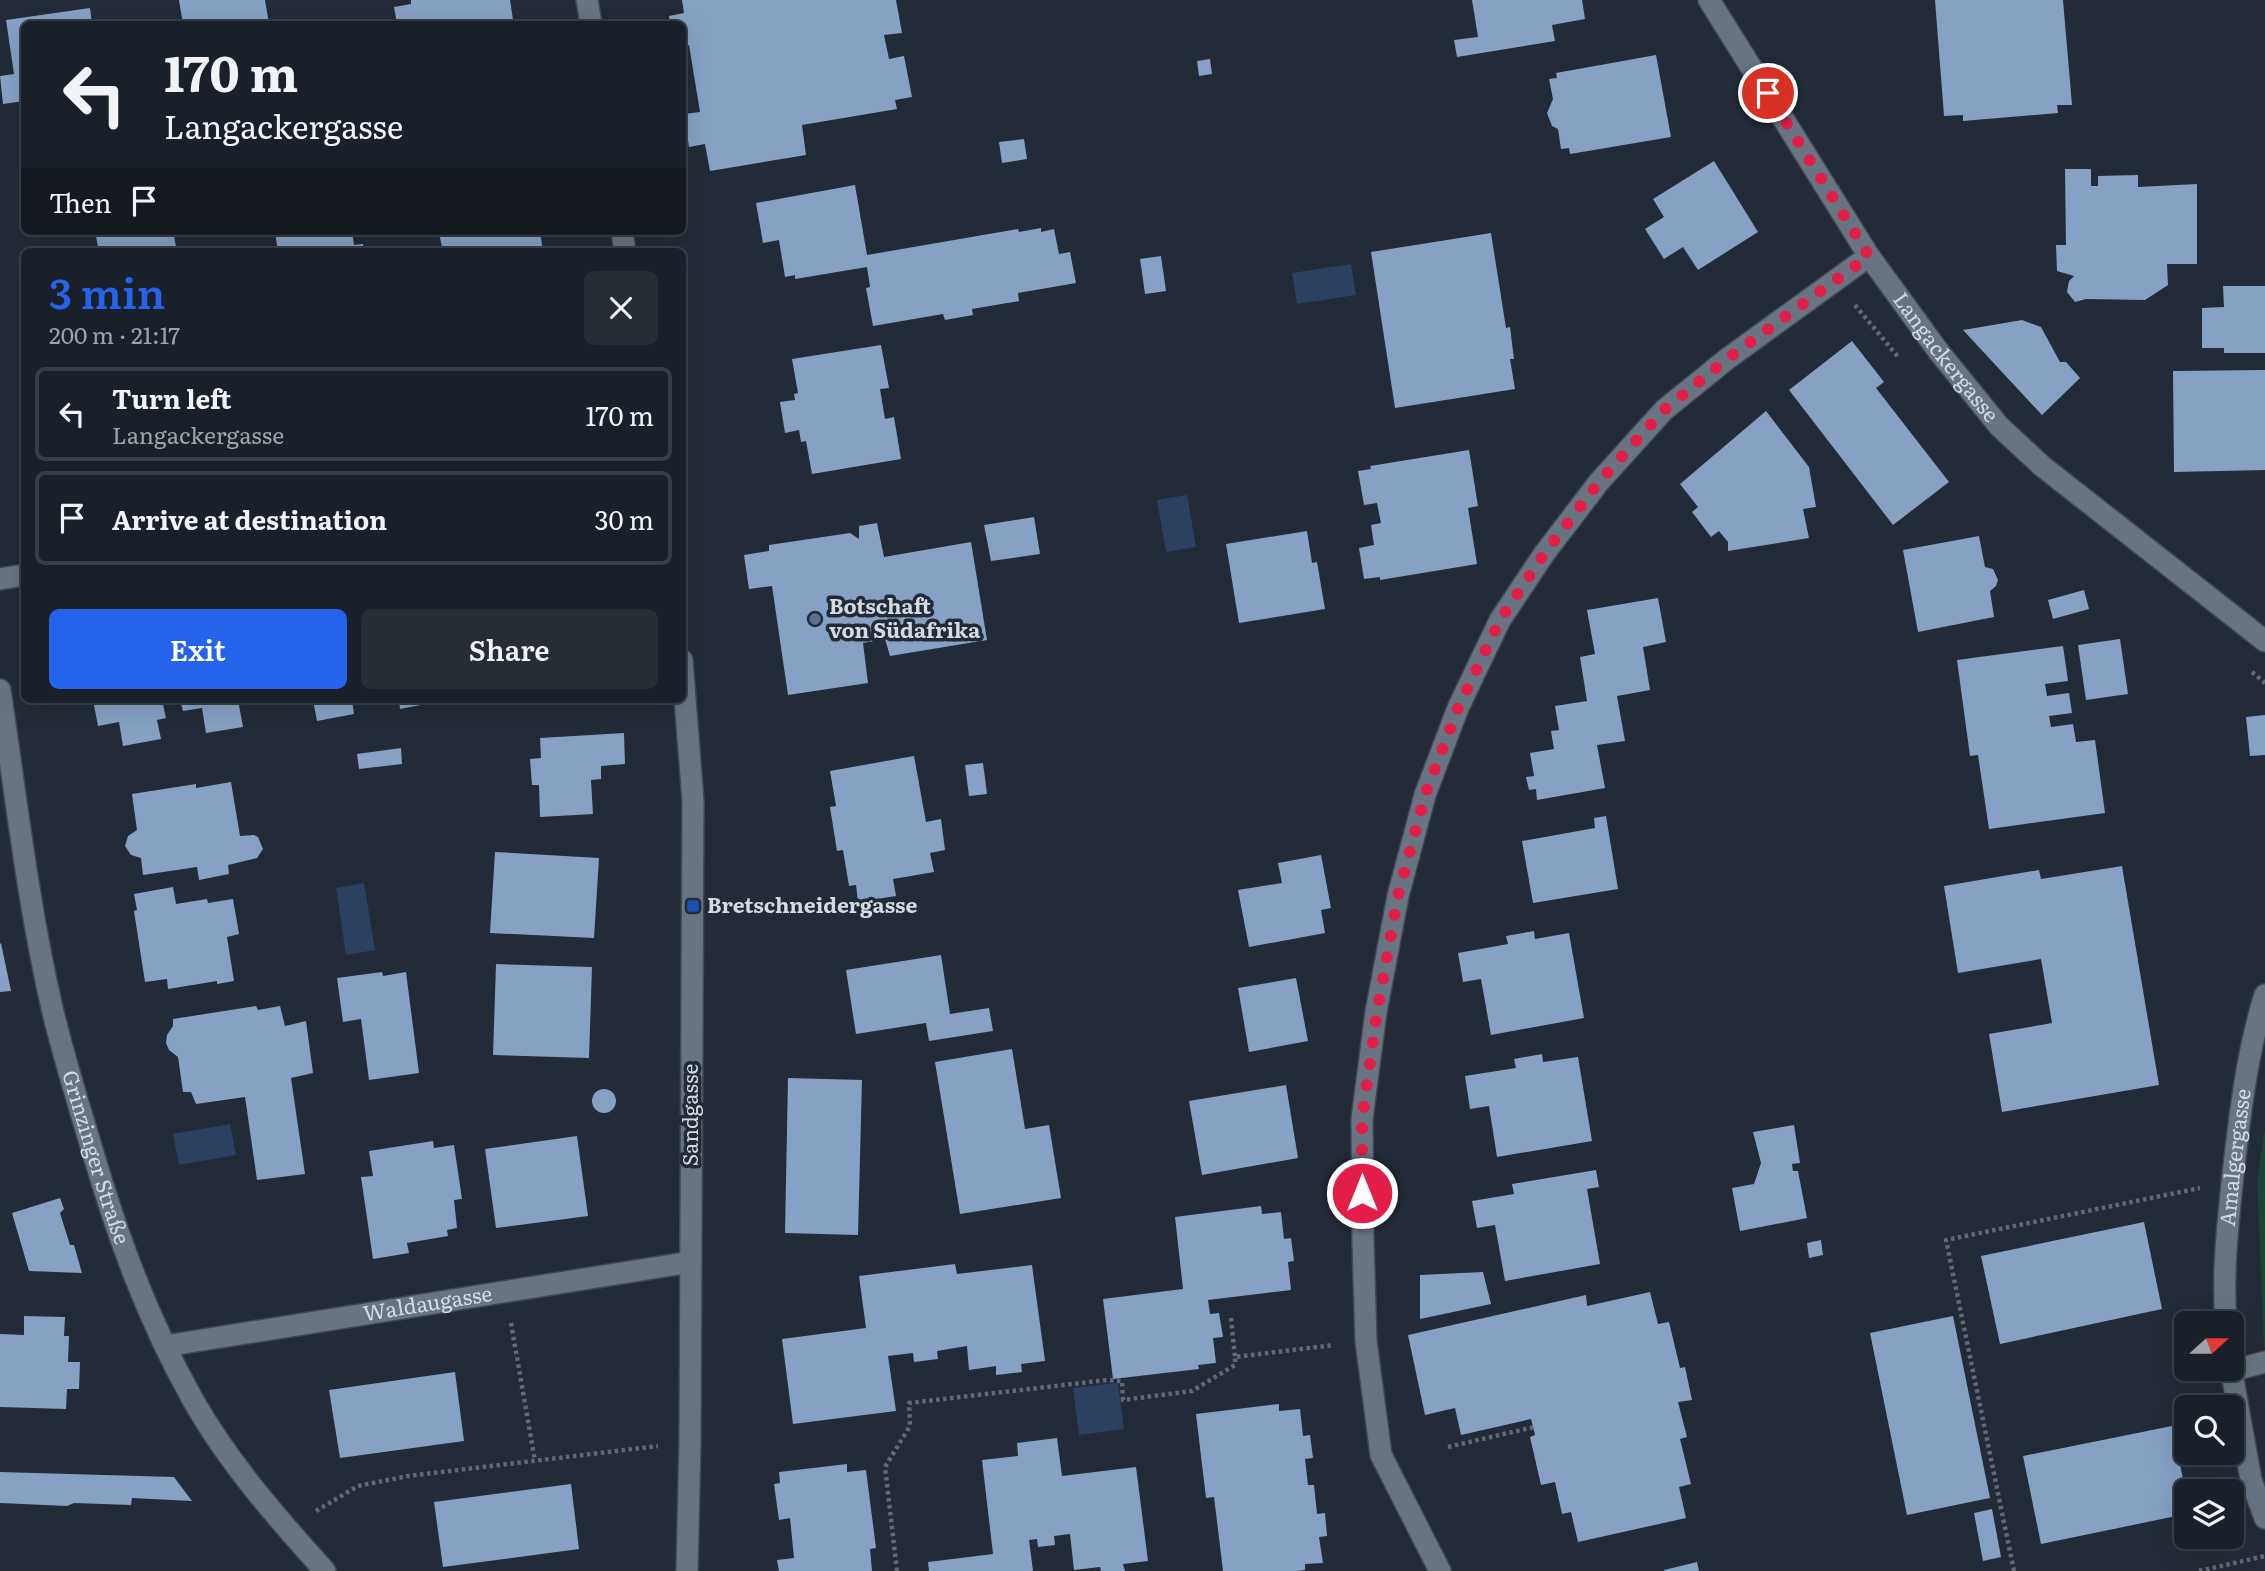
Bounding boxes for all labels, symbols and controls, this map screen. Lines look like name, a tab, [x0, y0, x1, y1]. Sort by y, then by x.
text: 170 m	[164, 34, 298, 107]
icon: left	[49, 49, 140, 140]
pin	[1738, 63, 1798, 123]
icon: arrive	[1749, 74, 1787, 112]
text: Langackergasse	[164, 101, 403, 149]
text: Then	[49, 182, 111, 221]
icon: arrive	[125, 182, 163, 220]
text: 3 min	[49, 260, 165, 322]
button: close	[584, 271, 658, 345]
street label: Langackergasse	[1887, 285, 2008, 428]
text: 200 m · 21:17	[49, 317, 180, 351]
text: Turn left	[112, 378, 231, 417]
icon: left	[53, 395, 91, 433]
text: 170 m	[586, 395, 654, 434]
text: Langackergasse	[112, 417, 284, 451]
icon: arrive	[53, 499, 91, 537]
text: Arrive at destination	[112, 499, 387, 538]
text: 30 m	[594, 499, 654, 538]
place label: Botschaft von Südafrika	[829, 589, 981, 644]
button: Exit	[49, 609, 347, 689]
button: Share	[361, 609, 658, 689]
marker: Botschaft von Südafrika	[807, 611, 823, 627]
place label: Bretschneidergasse	[707, 888, 918, 919]
marker: Bretschneidergasse	[685, 898, 701, 914]
street label: Sandgasse	[673, 1064, 704, 1166]
street label: Grinzinger Straße	[56, 1066, 139, 1248]
street label: Amalgergasse	[2210, 1086, 2257, 1227]
position arrow	[1325, 1156, 1399, 1230]
street label: Waldaugasse	[360, 1276, 494, 1327]
north arrow	[2174, 1311, 2244, 1381]
map controls	[2174, 1311, 2244, 1549]
button: search	[2174, 1395, 2244, 1465]
button: layers	[2174, 1479, 2244, 1549]

